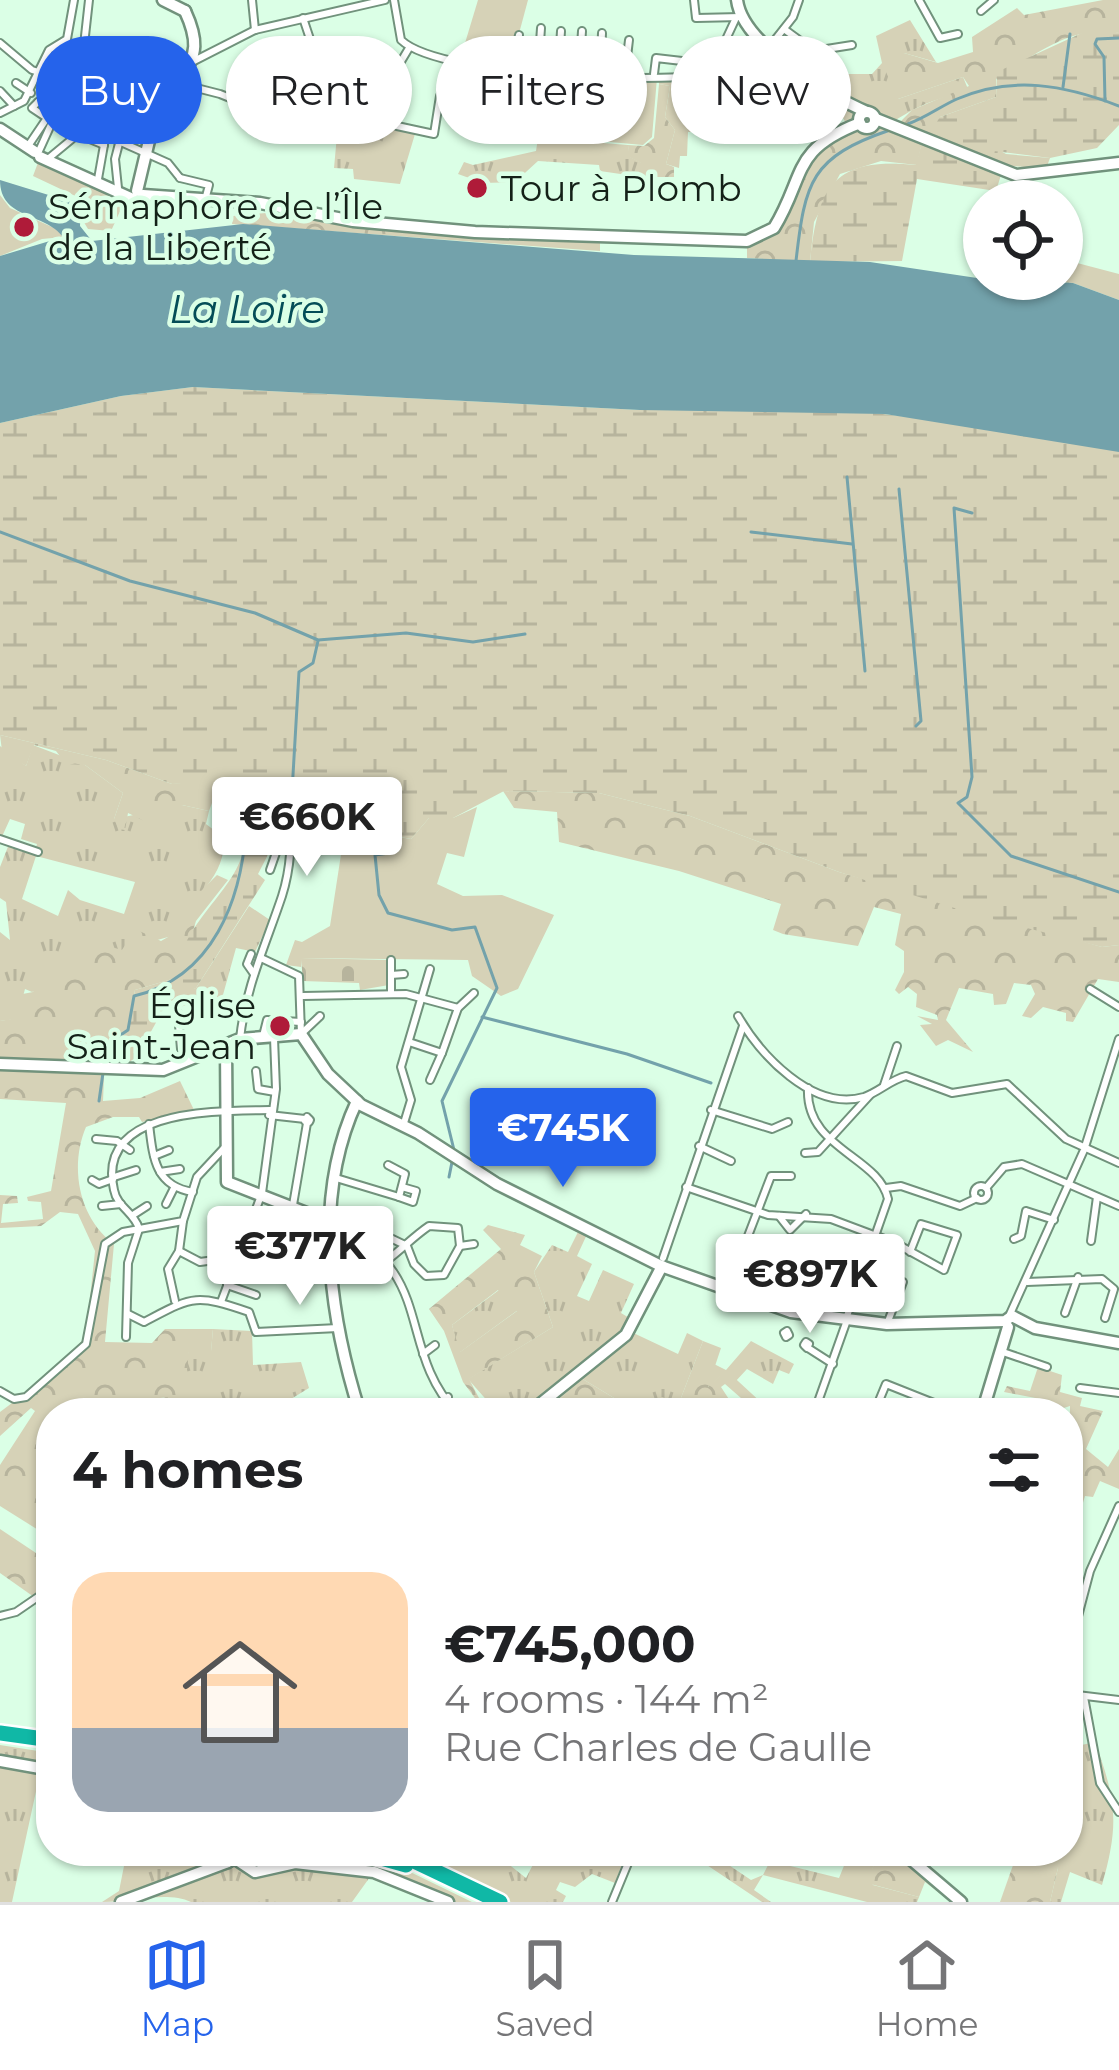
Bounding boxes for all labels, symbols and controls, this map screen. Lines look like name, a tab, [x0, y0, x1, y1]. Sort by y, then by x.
chip: Buy	[36, 36, 202, 144]
chip: Rent	[226, 36, 412, 144]
chip: Filters	[436, 36, 647, 144]
chip: New	[671, 36, 851, 144]
place label: Tour à Plomb	[501, 166, 742, 210]
marker: Tour à Plomb	[464, 175, 490, 201]
map controls	[963, 180, 1083, 300]
button: locate	[963, 180, 1083, 300]
place label: Sémaphore de l’Île de la Liberté	[48, 184, 383, 269]
marker: Sémaphore de l’Île de la Liberté	[11, 214, 37, 240]
water label: La Loire	[169, 285, 325, 333]
pin: €660K	[223, 777, 391, 879]
text: €660K	[239, 792, 375, 840]
place label: Église Saint-Jean	[66, 983, 256, 1068]
marker: Église Saint-Jean	[267, 1013, 293, 1039]
pin: €745K	[479, 1088, 647, 1190]
text: €745K	[497, 1103, 629, 1151]
pin: €377K	[216, 1206, 384, 1308]
text: €377K	[234, 1221, 366, 1269]
pin: €897K	[726, 1234, 894, 1336]
text: €897K	[743, 1249, 877, 1297]
icon: filters	[981, 1437, 1047, 1503]
text: 4 homes	[72, 1439, 303, 1501]
text: €745,000	[444, 1613, 696, 1675]
icon: home	[168, 1620, 312, 1764]
text: 4 rooms · 144 m²	[444, 1675, 769, 1723]
text: Rue Charles de Gaulle	[444, 1723, 872, 1771]
tab: Map	[141, 1932, 214, 2044]
tab: Saved	[495, 1932, 595, 2044]
tab: Home	[876, 1932, 978, 2044]

